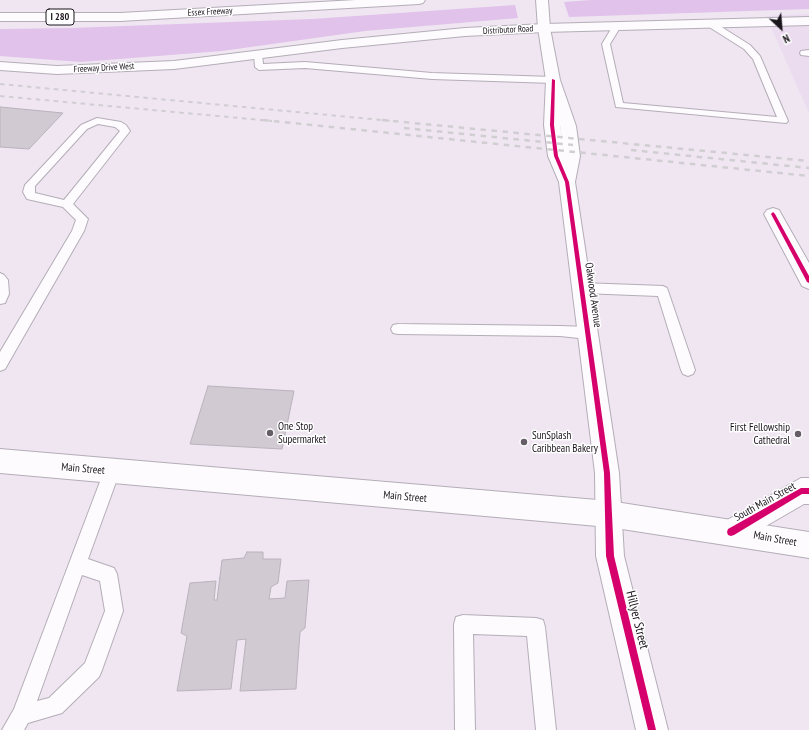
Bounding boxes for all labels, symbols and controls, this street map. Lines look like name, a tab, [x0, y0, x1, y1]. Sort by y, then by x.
street label: Essex Freeway	[187, 5, 233, 19]
north arrow	[761, 8, 801, 48]
road number: I 280	[46, 9, 74, 25]
street label: Distributor Road	[483, 23, 533, 37]
text: N	[781, 31, 792, 46]
street label: Freeway Drive West	[73, 61, 135, 75]
street label: Oakwood Avenue	[582, 262, 604, 328]
place label: One Stop Supermarket	[278, 420, 326, 446]
place label: First Fellowship Cathedral	[730, 421, 790, 447]
marker: One Stop Supermarket	[265, 428, 275, 438]
place label: SunSplash Caribbean Bakery	[532, 429, 598, 455]
marker: First Fellowship Cathedral	[793, 429, 803, 439]
marker: SunSplash Caribbean Bakery	[519, 437, 529, 447]
street label: Main Street	[61, 461, 105, 477]
street label: South Main Street	[732, 480, 798, 524]
street label: Main Street	[383, 489, 427, 505]
street label: Main Street	[752, 529, 798, 549]
street label: Hillyer Street	[622, 589, 652, 651]

